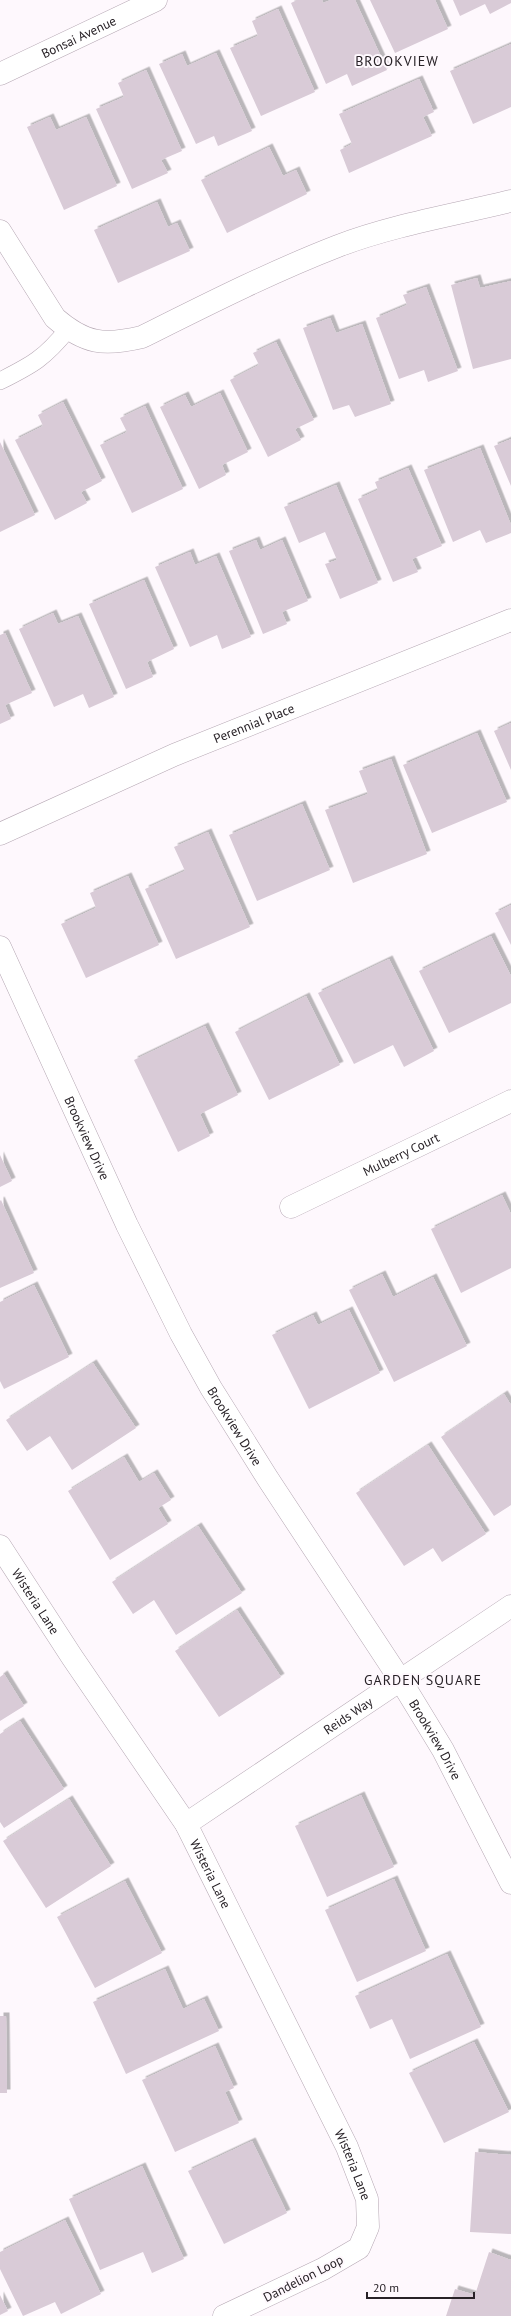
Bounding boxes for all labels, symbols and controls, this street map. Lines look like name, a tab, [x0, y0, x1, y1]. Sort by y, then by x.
street label: Bonsai Avenue	[39, 12, 119, 62]
district label: BROOKVIEW	[355, 52, 439, 70]
street label: Perennial Place	[211, 700, 297, 747]
street label: Brookview Drive	[60, 1094, 113, 1183]
street label: Mulberry Court	[360, 1129, 443, 1180]
street label: Brookview Drive	[203, 1384, 266, 1469]
street label: Wisteria Lane	[8, 1566, 63, 1638]
district label: GARDEN SQUARE	[364, 1671, 482, 1689]
street label: Reids Way	[320, 1693, 376, 1738]
street label: Brookview Drive	[405, 1696, 465, 1783]
street label: Wisteria Lane	[186, 1836, 235, 1911]
street label: Wisteria Lane	[330, 2126, 375, 2203]
street label: Dandelion Loop	[260, 2251, 346, 2306]
scale bar	[367, 2274, 474, 2300]
text: 20 m	[373, 2280, 399, 2295]

